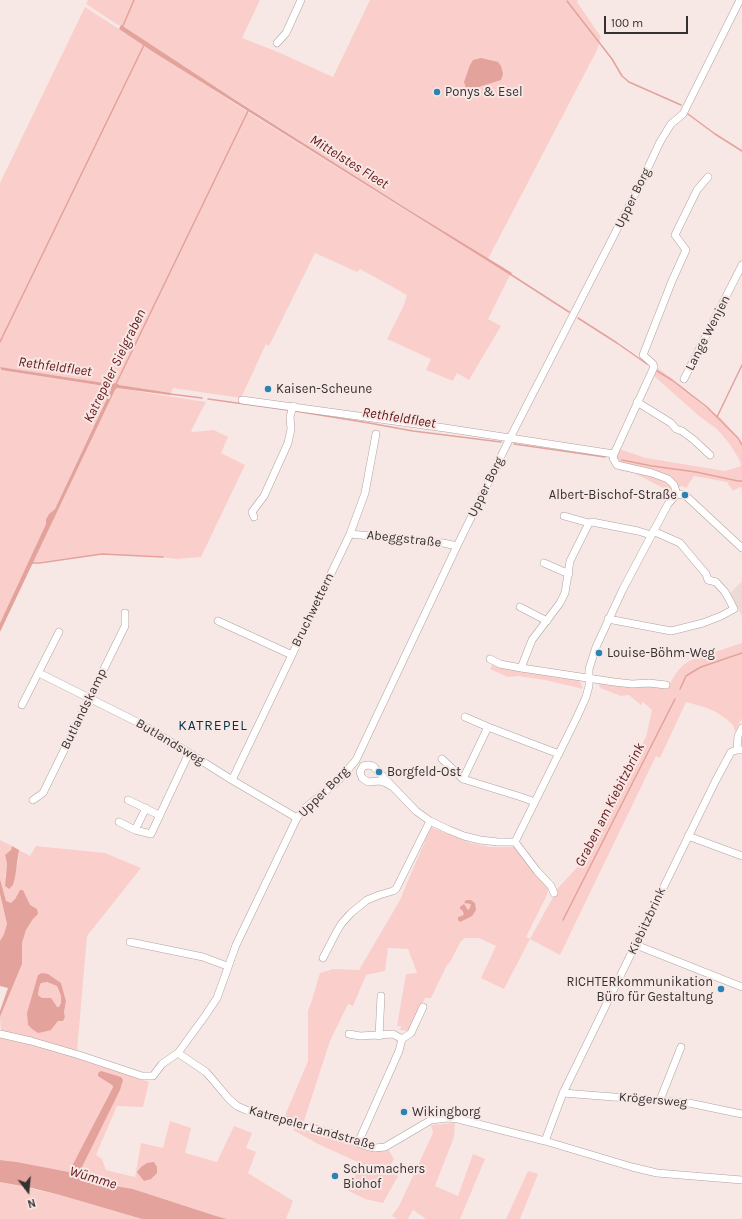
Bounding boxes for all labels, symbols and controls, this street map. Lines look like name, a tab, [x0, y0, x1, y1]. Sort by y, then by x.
scale bar	[606, 8, 690, 34]
text: 100 m	[611, 16, 643, 30]
place label: Ponys & Esel	[445, 84, 523, 100]
marker: Ponys & Esel	[432, 87, 442, 97]
water label: Mittelstes Fleet	[307, 131, 391, 193]
street label: Upper Borg	[612, 165, 654, 231]
street label: Lange Wenjen	[682, 293, 734, 373]
water label: Katrepeler Sielgraben	[80, 306, 150, 426]
water label: Rethfeldfleet	[17, 354, 93, 380]
place label: Kaisen-Scheune	[276, 381, 372, 397]
marker: Kaisen-Scheune	[263, 384, 273, 394]
water label: Rethfeldfleet	[361, 404, 437, 432]
street label: Upper Borg	[465, 454, 507, 520]
place label: Albert-Bischof-Straße	[549, 487, 677, 503]
marker: Albert-Bischof-Straße	[680, 490, 690, 500]
street label: Abeggstraße	[366, 527, 442, 551]
street label: Bruchwettern	[288, 570, 338, 650]
place label: Louise-Böhm-Weg	[607, 645, 715, 661]
marker: Louise-Böhm-Weg	[594, 648, 604, 658]
street label: Butlandskamp	[58, 666, 110, 752]
street label: Butlandsweg	[133, 715, 207, 769]
district label: KATREPEL	[178, 718, 248, 734]
water label: Graben am Kiebitzbrink	[571, 740, 649, 870]
street label: Upper Borg	[295, 763, 353, 821]
place label: Borgfeld-Ost	[387, 764, 461, 780]
marker: Borgfeld-Ost	[374, 767, 384, 777]
street label: Kiebitzbrink	[625, 885, 669, 957]
place label: RICHTERkommunikation Büro für Gestaltung	[566, 974, 713, 1005]
marker: RICHTERkommunikation Büro für Gestaltung	[716, 984, 726, 994]
street label: Krögersweg	[618, 1089, 688, 1111]
street label: Katrepeler Landstraße	[247, 1102, 377, 1154]
place label: Wikingborg	[412, 1104, 481, 1120]
marker: Wikingborg	[399, 1107, 409, 1117]
place label: Schumachers Biohof	[343, 1161, 425, 1192]
water label: Wümme	[67, 1163, 119, 1193]
north arrow	[8, 1171, 48, 1211]
marker: Schumachers Biohof	[330, 1171, 340, 1181]
text: N	[26, 1196, 37, 1210]

